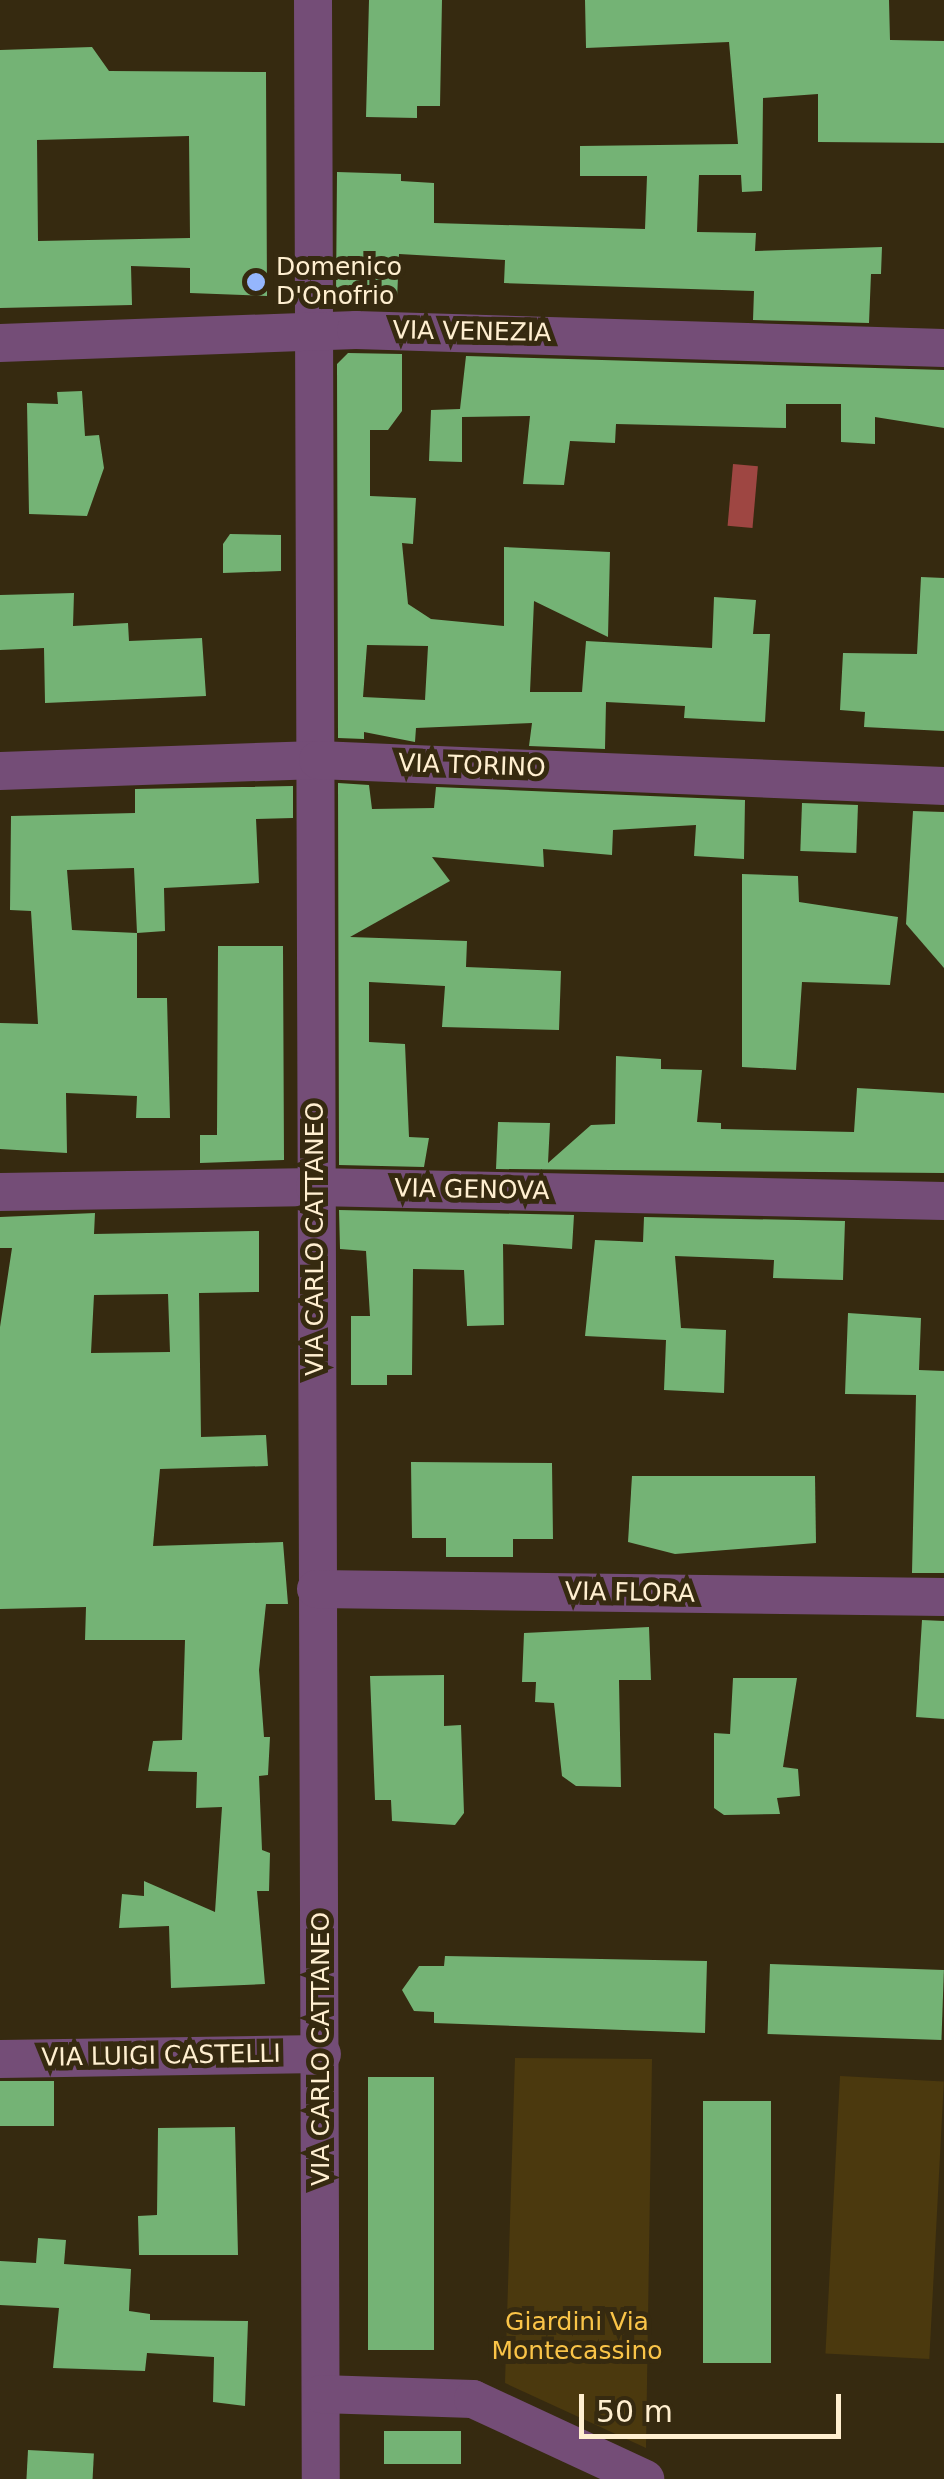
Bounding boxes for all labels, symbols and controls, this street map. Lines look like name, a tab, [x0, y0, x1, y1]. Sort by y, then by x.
place label: Domenico D'Onofrio	[276, 253, 402, 312]
marker: Domenico D'Onofrio	[245, 271, 267, 293]
street label: VIA VENEZIA	[392, 316, 552, 348]
street label: VIA TORINO	[398, 748, 546, 784]
street label: VIA CARLO CATTANEO	[300, 1102, 330, 1376]
street label: VIA GENOVA	[394, 1174, 550, 1206]
street label: VIA FLORA	[565, 1577, 695, 1609]
street label: VIA CARLO CATTANEO	[306, 1912, 336, 2186]
street label: VIA LUIGI CASTELLI	[41, 2039, 281, 2073]
park label: Giardini Via Montecassino	[491, 2308, 663, 2367]
scale bar	[584, 2374, 846, 2436]
text: 50 m	[596, 2394, 673, 2429]

